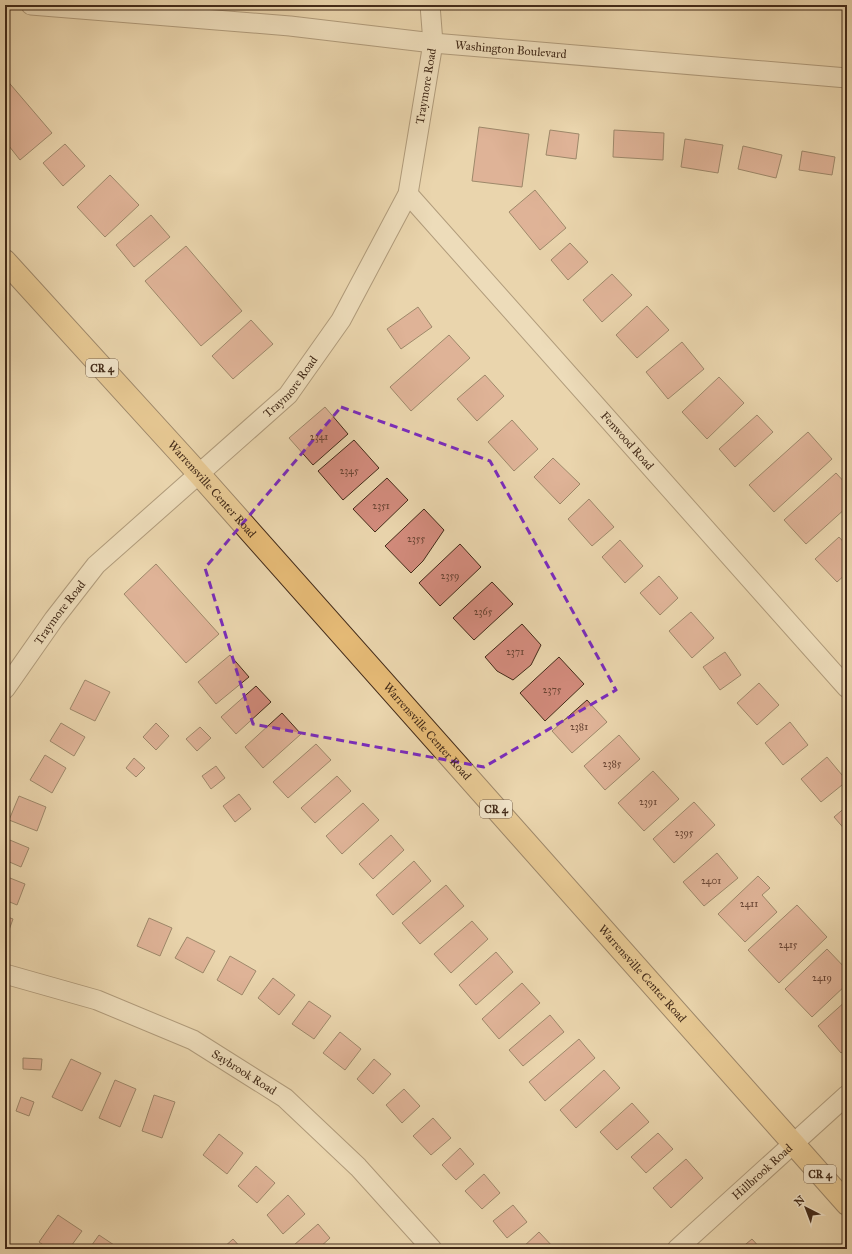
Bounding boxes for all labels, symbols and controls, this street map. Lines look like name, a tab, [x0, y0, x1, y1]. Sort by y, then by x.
street label: Washington Boulevard	[455, 38, 567, 61]
street label: Traymore Road	[413, 47, 439, 125]
street label: Traymore Road	[260, 353, 320, 421]
road number: CR 4	[86, 359, 118, 377]
street label: Fenwood Road	[598, 409, 657, 473]
house number: 2341	[310, 431, 328, 443]
street label: Warrensville Center Road	[165, 438, 259, 540]
house number: 2345	[339, 465, 359, 477]
house number: 2351	[372, 500, 390, 512]
house number: 2355	[407, 533, 425, 545]
house number: 2359	[441, 570, 459, 582]
street label: Traymore Road	[31, 578, 88, 647]
house number: 2365	[474, 606, 493, 618]
house number: 2371	[506, 646, 524, 658]
street label: Warrensville Center Road	[380, 680, 474, 783]
house number: 2375	[543, 684, 562, 696]
house number: 2381	[570, 721, 588, 733]
house number: 2385	[603, 758, 622, 770]
house number: 2391	[639, 796, 657, 808]
road number: CR 4	[480, 800, 512, 818]
house number: 2395	[675, 827, 694, 839]
house number: 2401	[701, 875, 721, 887]
house number: 2411	[740, 898, 758, 910]
street label: Warrensville Center Road	[595, 922, 689, 1025]
house number: 2415	[778, 939, 798, 951]
house number: 2419	[812, 972, 832, 984]
street label: Saybrook Road	[209, 1047, 279, 1098]
street label: Hillbrook Road	[729, 1141, 795, 1203]
road number: CR 4	[804, 1165, 836, 1183]
north arrow	[786, 1188, 826, 1228]
text: N	[792, 1193, 808, 1209]

